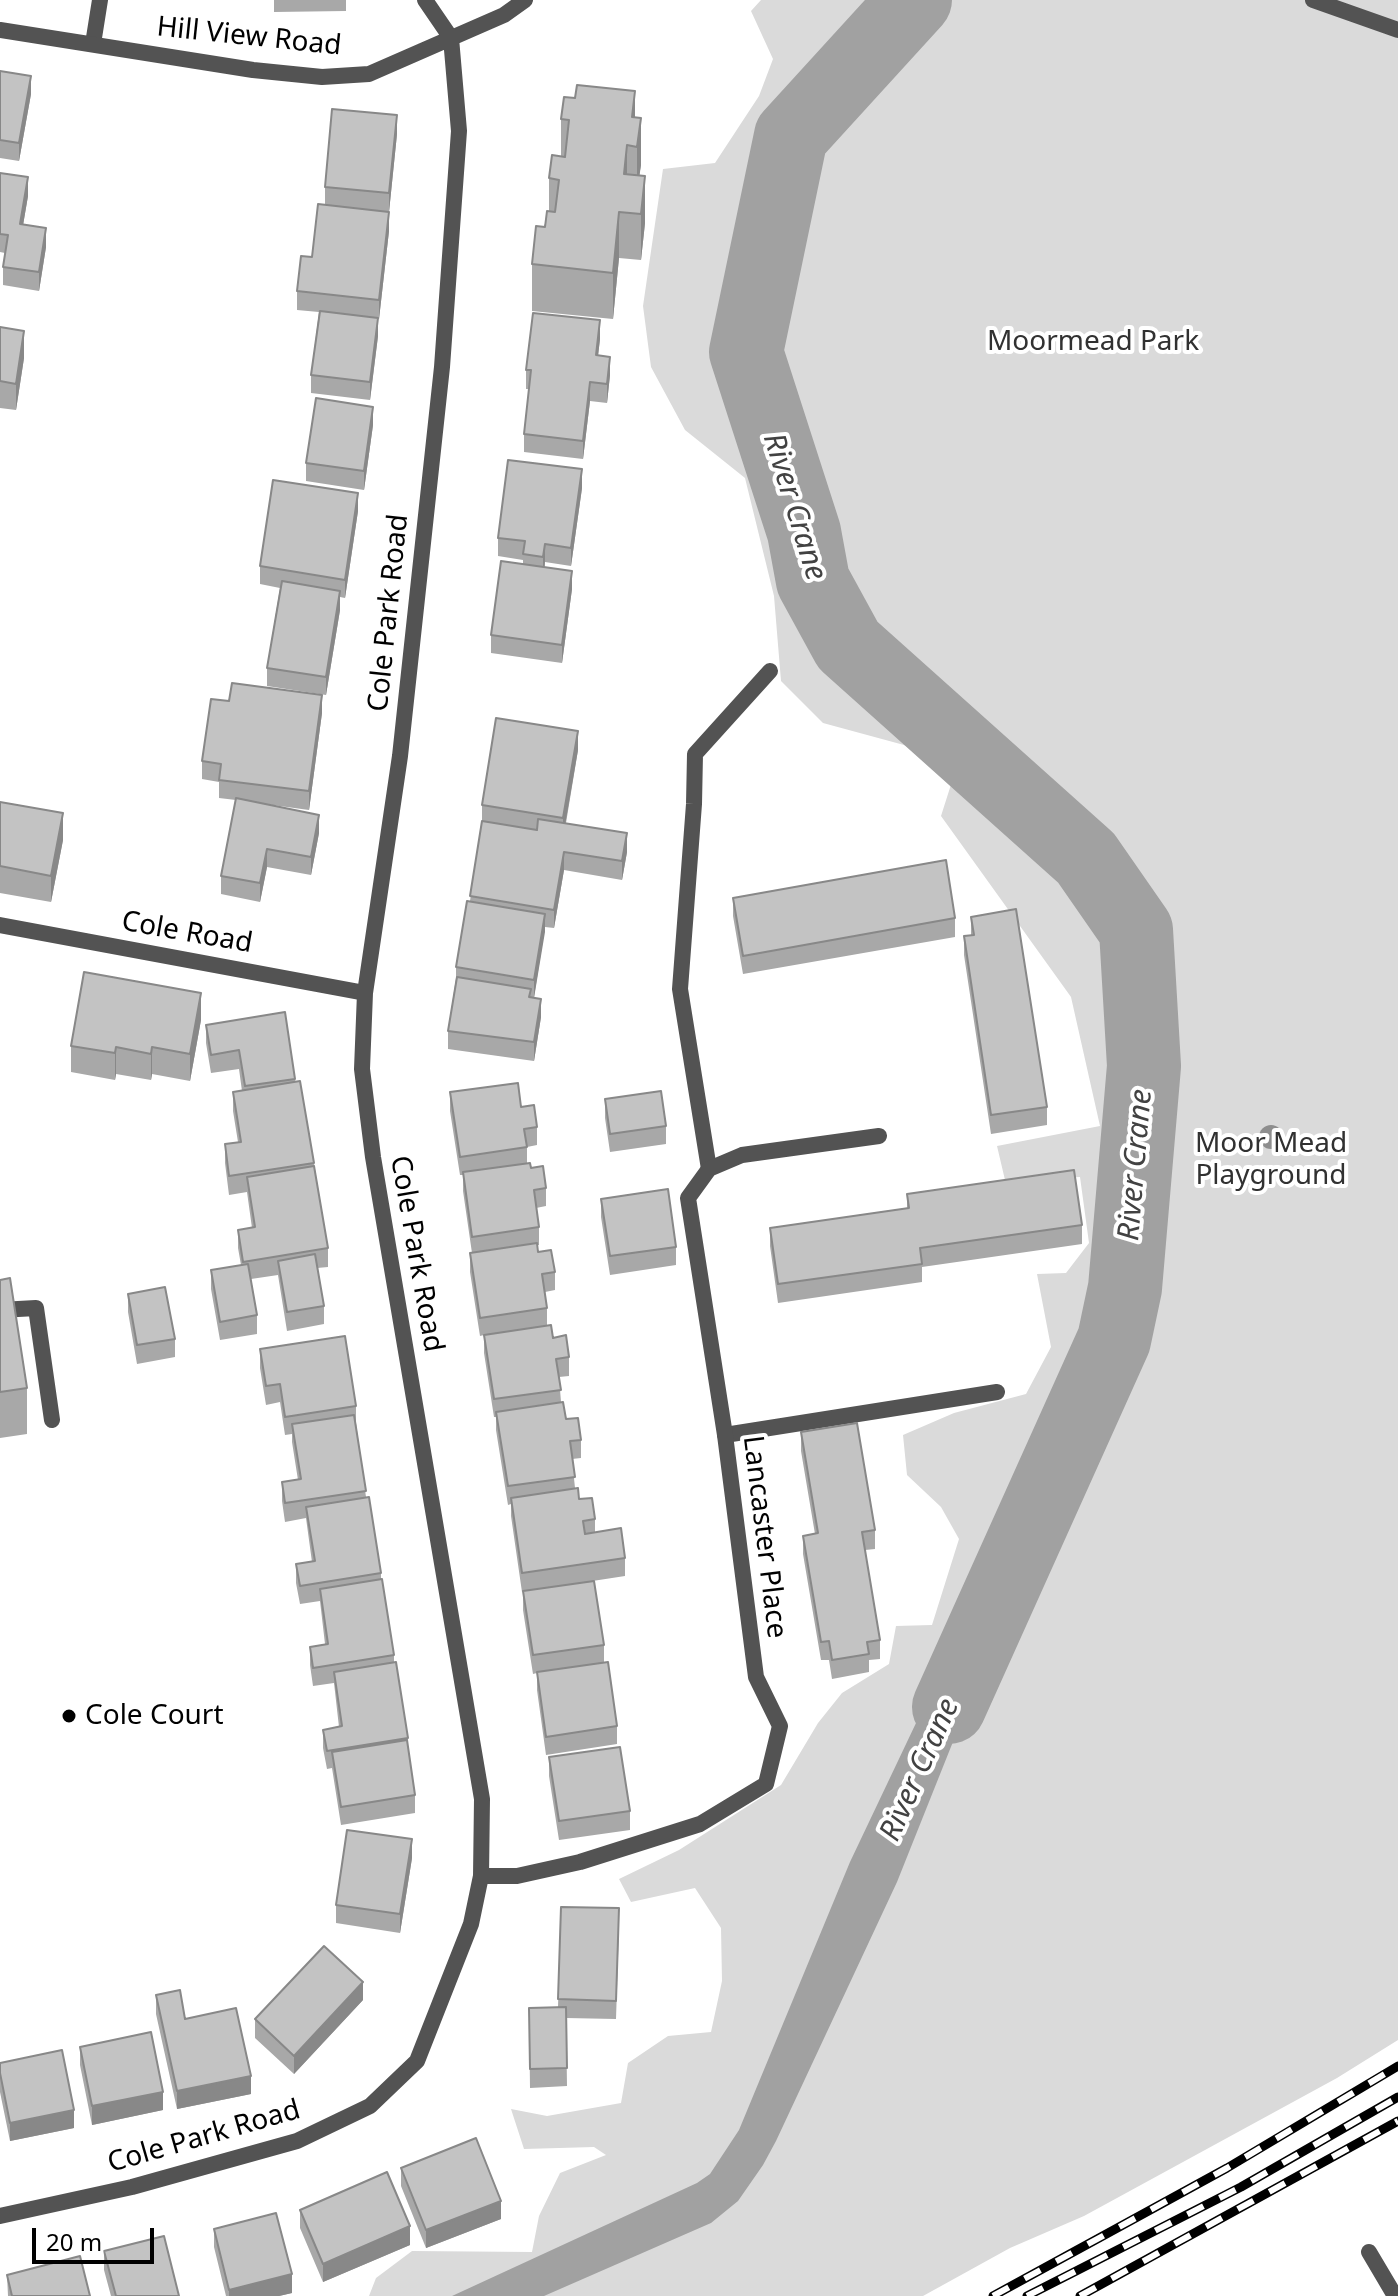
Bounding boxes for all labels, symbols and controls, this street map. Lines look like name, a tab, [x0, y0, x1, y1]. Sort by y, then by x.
street label: Hill View Road	[155, 11, 343, 63]
park label: Moormead Park	[987, 325, 1199, 359]
water label: River Crane	[755, 429, 833, 585]
street label: Cole Park Road	[362, 512, 416, 714]
street label: Cole Road	[119, 905, 255, 961]
water label: River Crane	[1111, 1088, 1161, 1242]
park label: Moor Mead Playground	[1195, 1127, 1347, 1193]
street label: Cole Park Road	[382, 1153, 450, 1355]
street label: Lancaster Place	[735, 1434, 793, 1640]
water label: River Crane	[873, 1693, 967, 1847]
place label: Cole Court	[85, 1699, 224, 1733]
marker: Cole Court	[60, 1707, 78, 1725]
street label: Cole Park Road	[104, 2093, 304, 2181]
scale bar	[36, 2212, 158, 2262]
text: 20 m	[46, 2225, 102, 2258]

